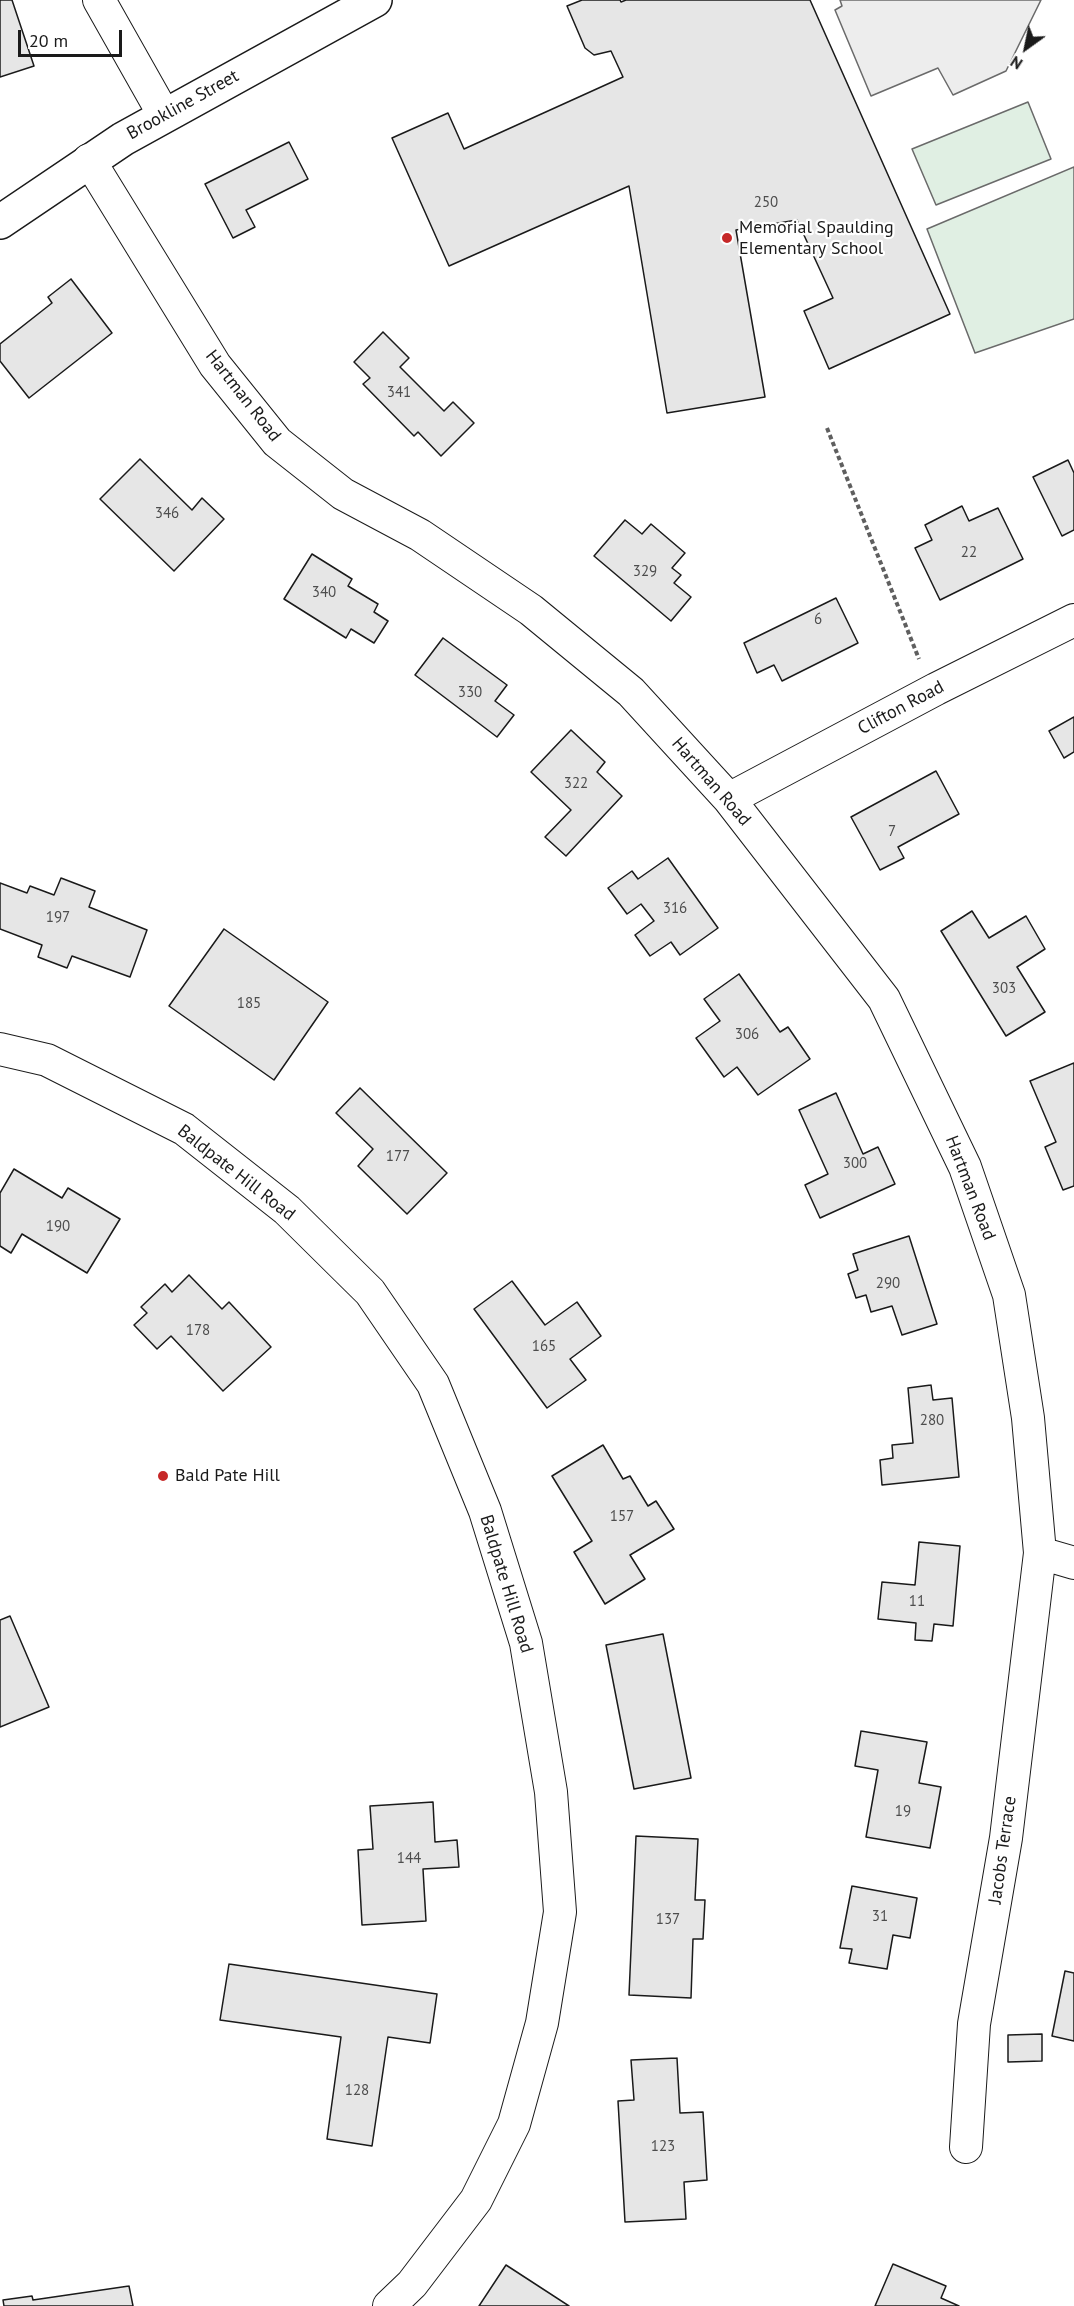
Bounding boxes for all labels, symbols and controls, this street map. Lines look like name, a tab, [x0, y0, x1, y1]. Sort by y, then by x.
scale bar	[21, 18, 124, 56]
north arrow	[996, 18, 1056, 78]
text: 20 m	[29, 29, 68, 52]
text: N	[1006, 52, 1026, 74]
street label: Brookline Street	[123, 65, 243, 145]
house number: 250	[754, 194, 778, 212]
place label: Memorial Spaulding Elementary School	[739, 217, 894, 260]
marker: Memorial Spaulding Elementary School	[720, 231, 734, 245]
street label: Hartman Road	[201, 346, 285, 446]
house number: 341	[387, 384, 411, 402]
house number: 346	[155, 505, 179, 523]
house number: 22	[961, 544, 977, 562]
house number: 329	[633, 563, 657, 581]
house number: 340	[312, 584, 336, 602]
house number: 6	[814, 611, 822, 629]
street label: Clifton Road	[854, 676, 948, 740]
house number: 330	[458, 684, 482, 702]
street label: Hartman Road	[667, 733, 755, 831]
house number: 322	[564, 775, 588, 793]
house number: 7	[888, 823, 896, 841]
house number: 316	[663, 900, 687, 918]
house number: 197	[46, 909, 70, 927]
house number: 303	[992, 980, 1016, 998]
house number: 185	[237, 995, 261, 1013]
house number: 306	[735, 1026, 759, 1044]
street label: Baldpate Hill Road	[173, 1120, 299, 1226]
street label: Hartman Road	[940, 1133, 1000, 1243]
house number: 177	[386, 1148, 410, 1166]
house number: 300	[843, 1155, 867, 1173]
house number: 190	[46, 1218, 70, 1236]
house number: 290	[876, 1275, 900, 1293]
house number: 178	[186, 1322, 210, 1340]
house number: 165	[532, 1338, 556, 1356]
house number: 280	[920, 1412, 944, 1430]
place label: Bald Pate Hill	[175, 1465, 280, 1487]
marker: Bald Pate Hill	[156, 1469, 170, 1483]
house number: 157	[610, 1508, 634, 1526]
street label: Baldpate Hill Road	[475, 1512, 537, 1656]
house number: 11	[909, 1593, 925, 1611]
street label: Jacobs Terrace	[985, 1795, 1021, 1905]
house number: 19	[895, 1803, 911, 1821]
house number: 144	[397, 1850, 421, 1868]
house number: 31	[872, 1908, 888, 1926]
house number: 137	[656, 1911, 680, 1929]
house number: 128	[345, 2082, 369, 2100]
house number: 123	[651, 2138, 675, 2156]

